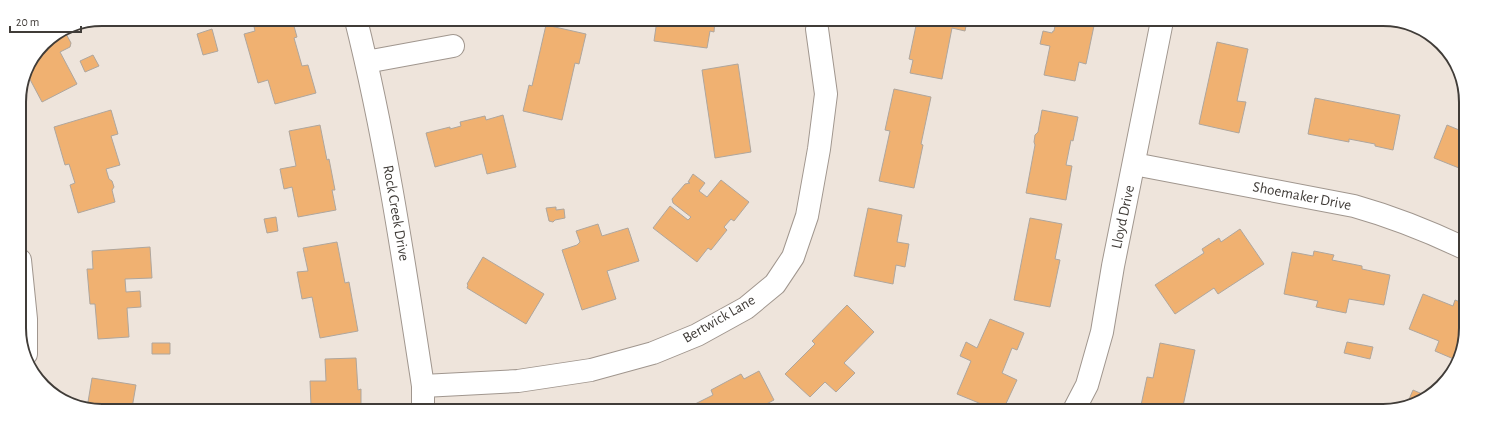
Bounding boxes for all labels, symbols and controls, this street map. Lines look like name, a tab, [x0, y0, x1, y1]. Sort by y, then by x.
scale bar	[10, 8, 81, 34]
text: 20 m	[16, 16, 39, 28]
street label: Rock Creek Drive	[380, 164, 412, 262]
street label: Shoemaker Drive	[1251, 179, 1353, 213]
street label: Lloyd Drive	[1109, 184, 1137, 250]
street label: Bertwick Lane	[680, 292, 758, 346]

